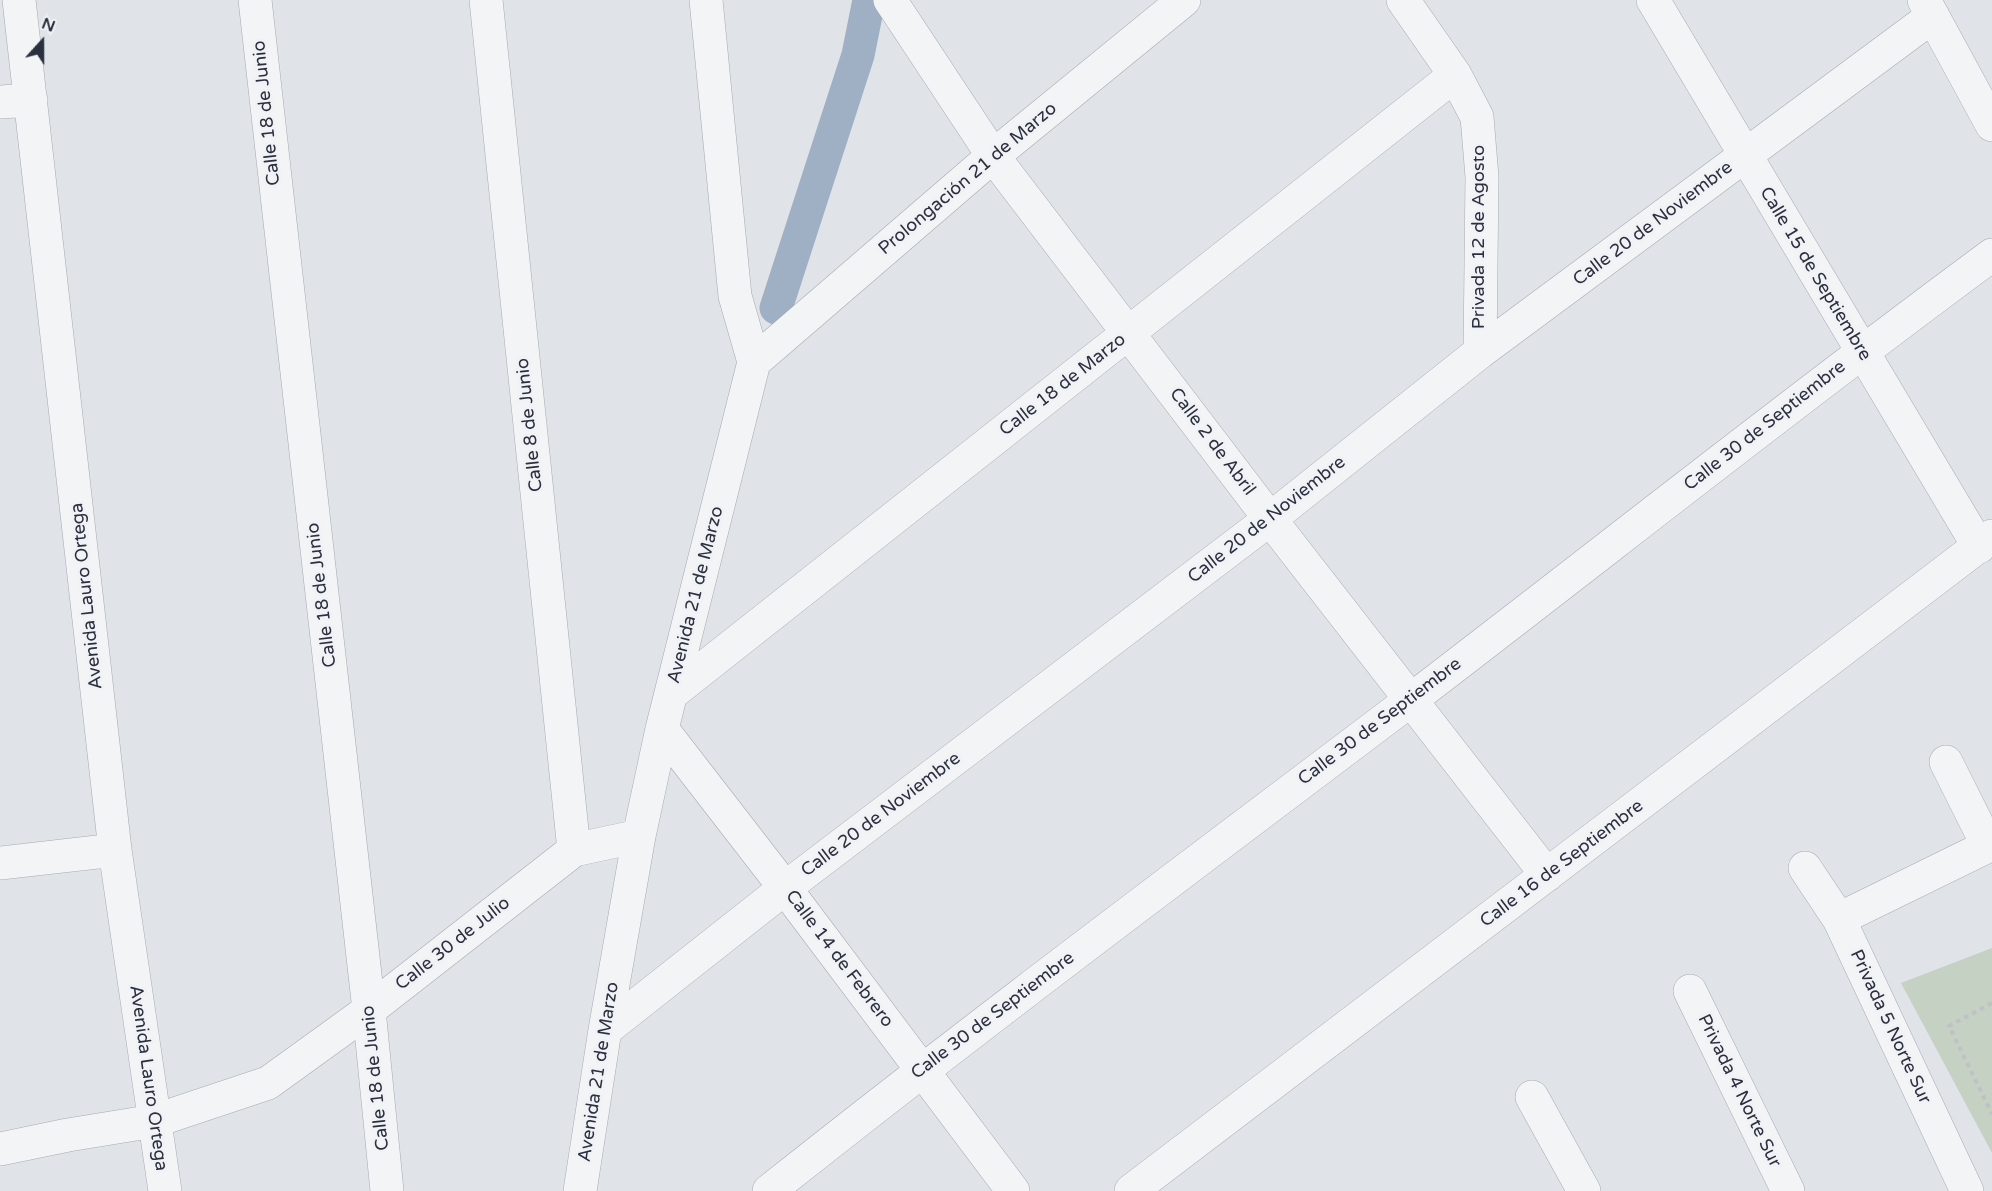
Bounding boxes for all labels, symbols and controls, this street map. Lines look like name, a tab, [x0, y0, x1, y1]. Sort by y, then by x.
north arrow	[12, 12, 72, 72]
text: N	[39, 14, 58, 37]
street label: Calle 18 de Junio	[249, 39, 285, 187]
street label: Prolongación 21 de Marzo	[875, 98, 1061, 260]
street label: Privada 12 de Agosto	[1468, 145, 1490, 329]
street label: Calle 20 de Noviembre	[1569, 157, 1737, 291]
street label: Calle 15 de Septiembre	[1755, 183, 1875, 365]
street label: Calle 18 de Marzo	[996, 329, 1130, 441]
street label: Calle 30 de Septiembre	[1680, 356, 1850, 496]
street label: Calle 8 de Junio	[512, 357, 548, 493]
street label: Calle 2 de Abril	[1164, 384, 1260, 500]
street label: Calle 20 de Noviembre	[1184, 452, 1350, 588]
street label: Avenida Lauro Ortega	[66, 502, 108, 690]
street label: Avenida 21 de Marzo	[664, 504, 728, 686]
street label: Calle 18 de Junio	[302, 521, 342, 669]
street label: Calle 30 de Septiembre	[1294, 654, 1466, 790]
street label: Calle 20 de Noviembre	[797, 748, 965, 882]
street label: Calle 16 de Septiembre	[1476, 796, 1648, 932]
street label: Calle 14 de Febrero	[780, 886, 898, 1032]
street label: Calle 30 de Julio	[391, 893, 515, 995]
street label: Privada 5 Norte Sur	[1845, 947, 1935, 1107]
street label: Calle 30 de Septiembre	[907, 948, 1079, 1084]
street label: Avenida 21 de Marzo	[574, 981, 624, 1163]
street label: Avenida Lauro Ortega	[124, 984, 172, 1172]
street label: Calle 18 de Junio	[358, 1004, 394, 1152]
street label: Privada 4 Norte Sur	[1693, 1011, 1785, 1171]

